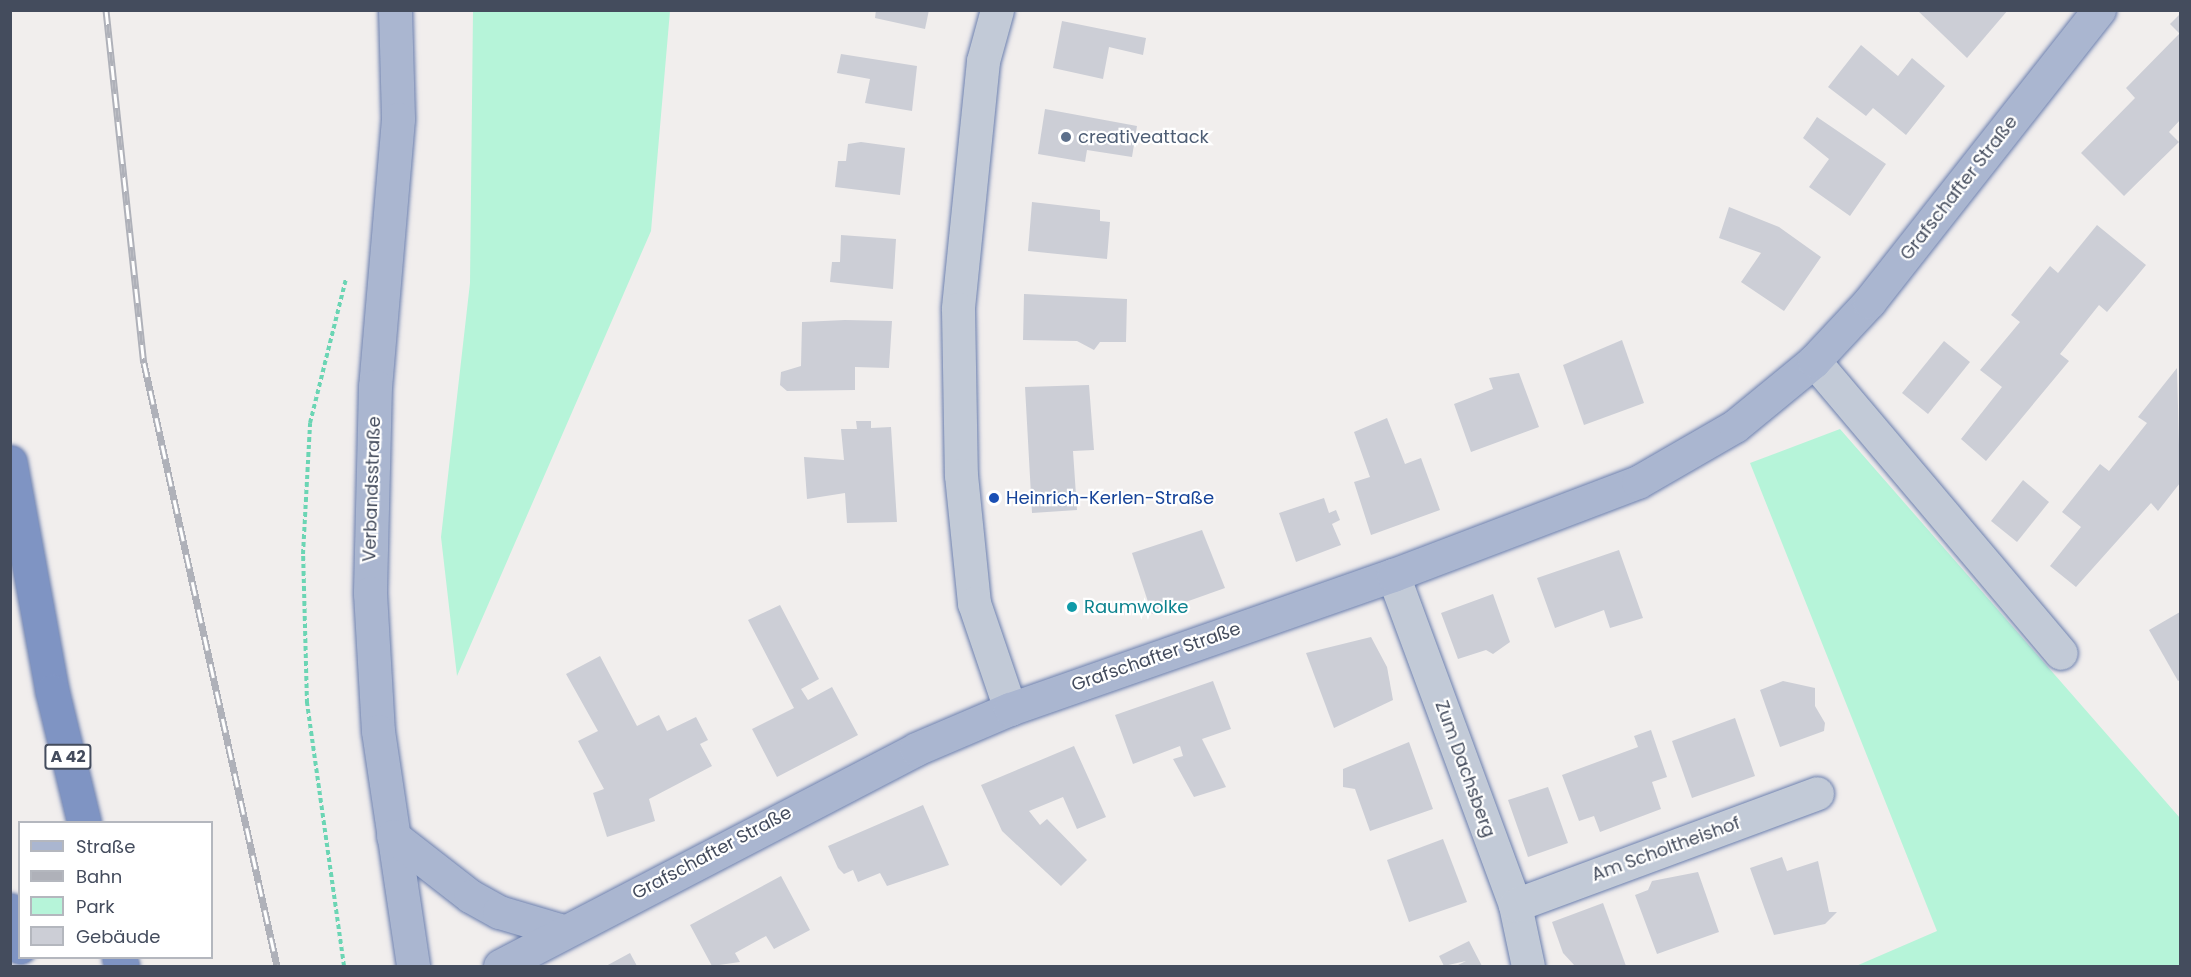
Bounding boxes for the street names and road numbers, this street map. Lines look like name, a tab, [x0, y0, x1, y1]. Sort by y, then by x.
street label: Grafschafter Straße	[1896, 111, 2022, 265]
street label: Verbandsstraße	[359, 416, 385, 562]
street label: Grafschafter Straße	[1069, 618, 1243, 696]
street label: Zum Dachsberg	[1430, 698, 1500, 840]
road number: A 42	[44, 744, 92, 770]
street label: Grafschafter Straße	[629, 802, 795, 904]
street label: Am Scholtheishof	[1589, 812, 1743, 886]

